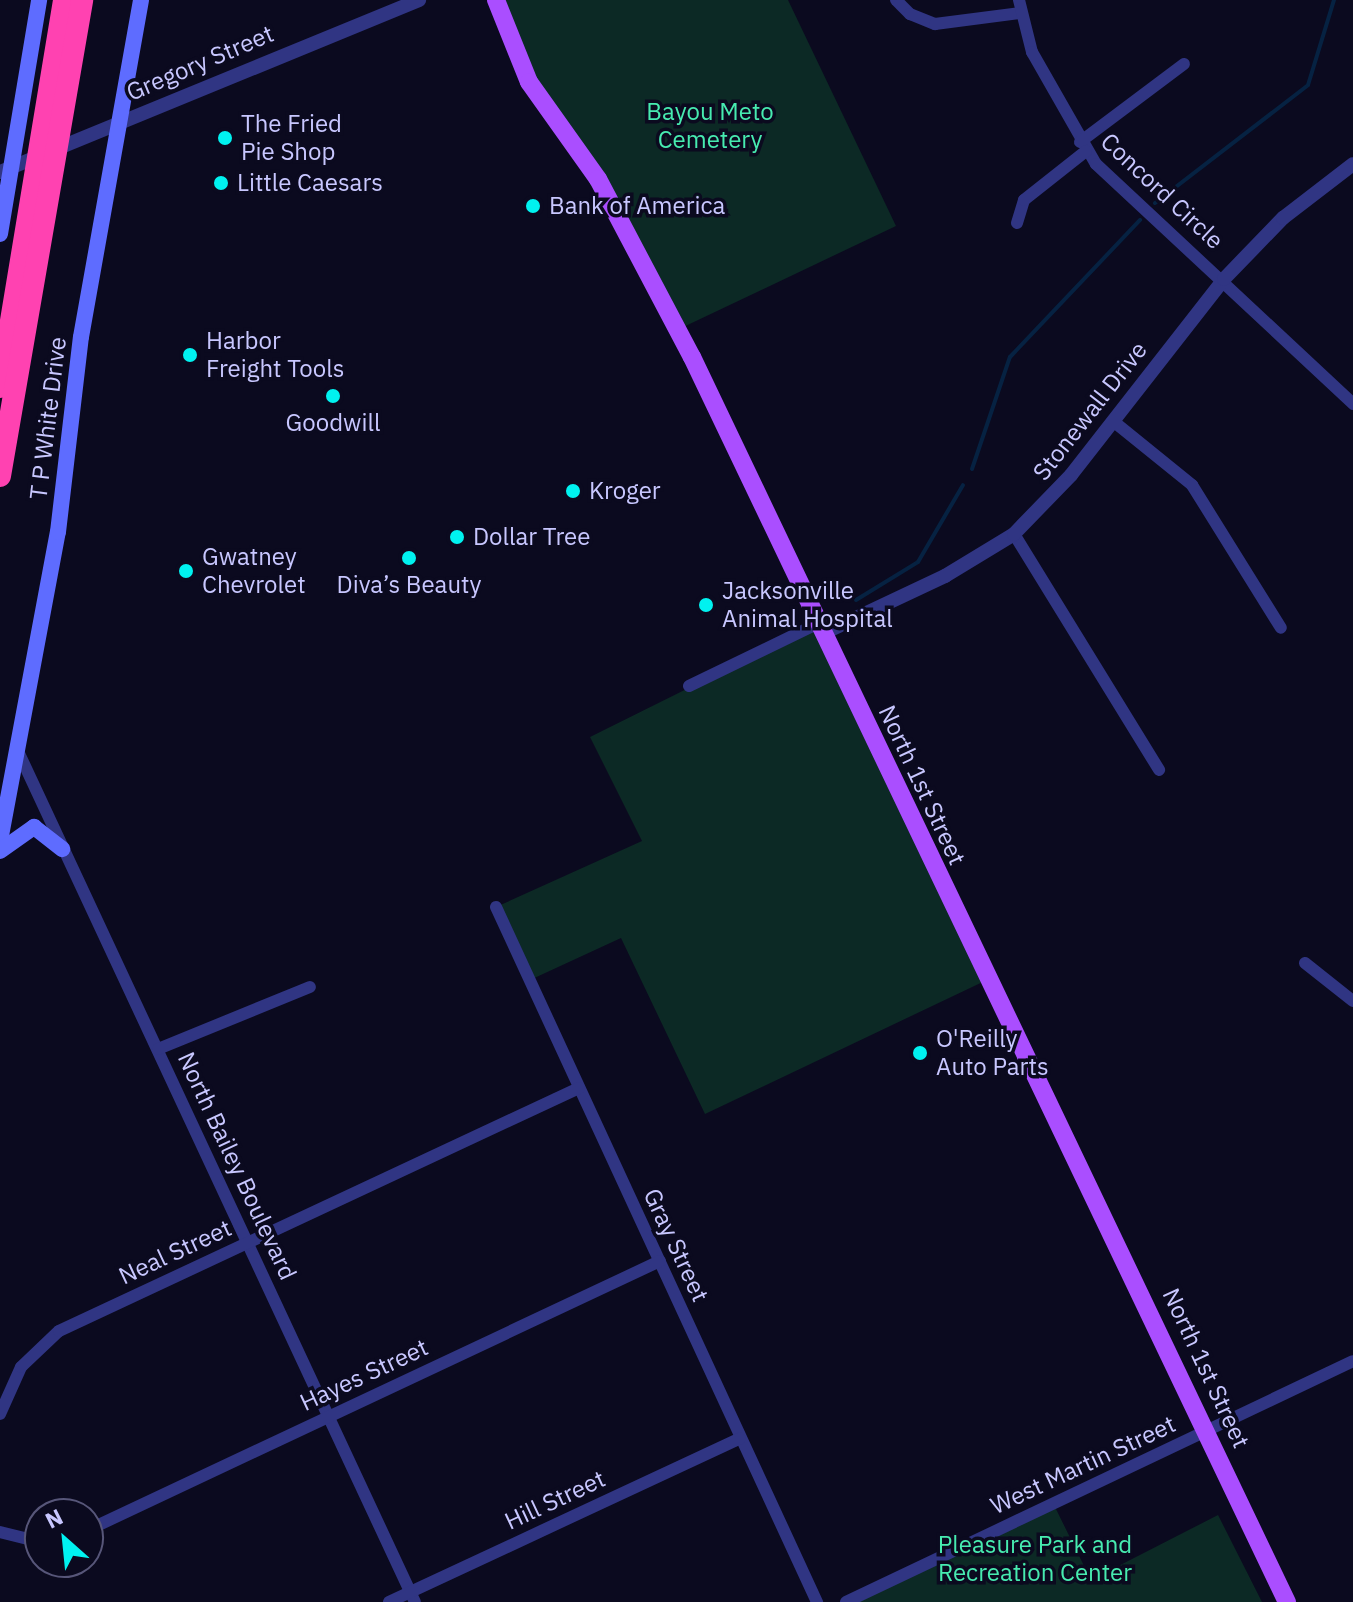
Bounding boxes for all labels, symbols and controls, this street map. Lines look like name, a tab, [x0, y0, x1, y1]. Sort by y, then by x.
street label: Gregory Street	[122, 19, 278, 107]
park label: Bayou Meto Cemetery	[646, 98, 774, 154]
place label: The Fried Pie Shop	[241, 110, 342, 166]
street label: Concord Circle	[1095, 127, 1229, 255]
marker: The Fried Pie Shop	[216, 129, 234, 147]
place label: Little Caesars	[237, 169, 383, 197]
marker: Little Caesars	[212, 174, 230, 192]
place label: Bank of America	[549, 192, 725, 220]
marker: Bank of America	[524, 197, 542, 215]
place label: Harbor Freight Tools	[206, 327, 344, 383]
street label: T P White Drive	[24, 335, 72, 501]
street label: Stonewall Drive	[1027, 336, 1153, 486]
marker: Harbor Freight Tools	[181, 346, 199, 364]
marker: Goodwill	[324, 387, 342, 405]
place label: Goodwill	[286, 409, 380, 437]
place label: Kroger	[589, 477, 661, 505]
marker: Kroger	[564, 482, 582, 500]
place label: Dollar Tree	[473, 523, 590, 551]
marker: Dollar Tree	[448, 528, 466, 546]
place label: Gwatney Chevrolet	[202, 543, 306, 599]
marker: Diva’s Beauty	[400, 549, 418, 567]
marker: Gwatney Chevrolet	[177, 562, 195, 580]
place label: Diva’s Beauty	[337, 571, 481, 599]
place label: Jacksonville Animal Hospital	[722, 577, 893, 633]
marker: Jacksonville Animal Hospital	[697, 596, 715, 614]
street label: North 1st Street	[872, 701, 972, 869]
place label: O'Reilly Auto Parts	[936, 1025, 1049, 1081]
marker: O'Reilly Auto Parts	[911, 1044, 929, 1062]
street label: North Bailey Boulevard	[172, 1048, 302, 1284]
street label: Gray Street	[637, 1184, 715, 1306]
street label: Neal Street	[114, 1213, 236, 1291]
street label: North 1st Street	[1156, 1284, 1256, 1452]
street label: Hayes Street	[295, 1333, 433, 1417]
street label: West Martin Street	[986, 1410, 1180, 1520]
street label: Hill Street	[500, 1464, 610, 1536]
north arrow	[24, 1498, 104, 1578]
text: N	[40, 1501, 67, 1534]
park label: Pleasure Park and Recreation Center	[938, 1531, 1132, 1587]

